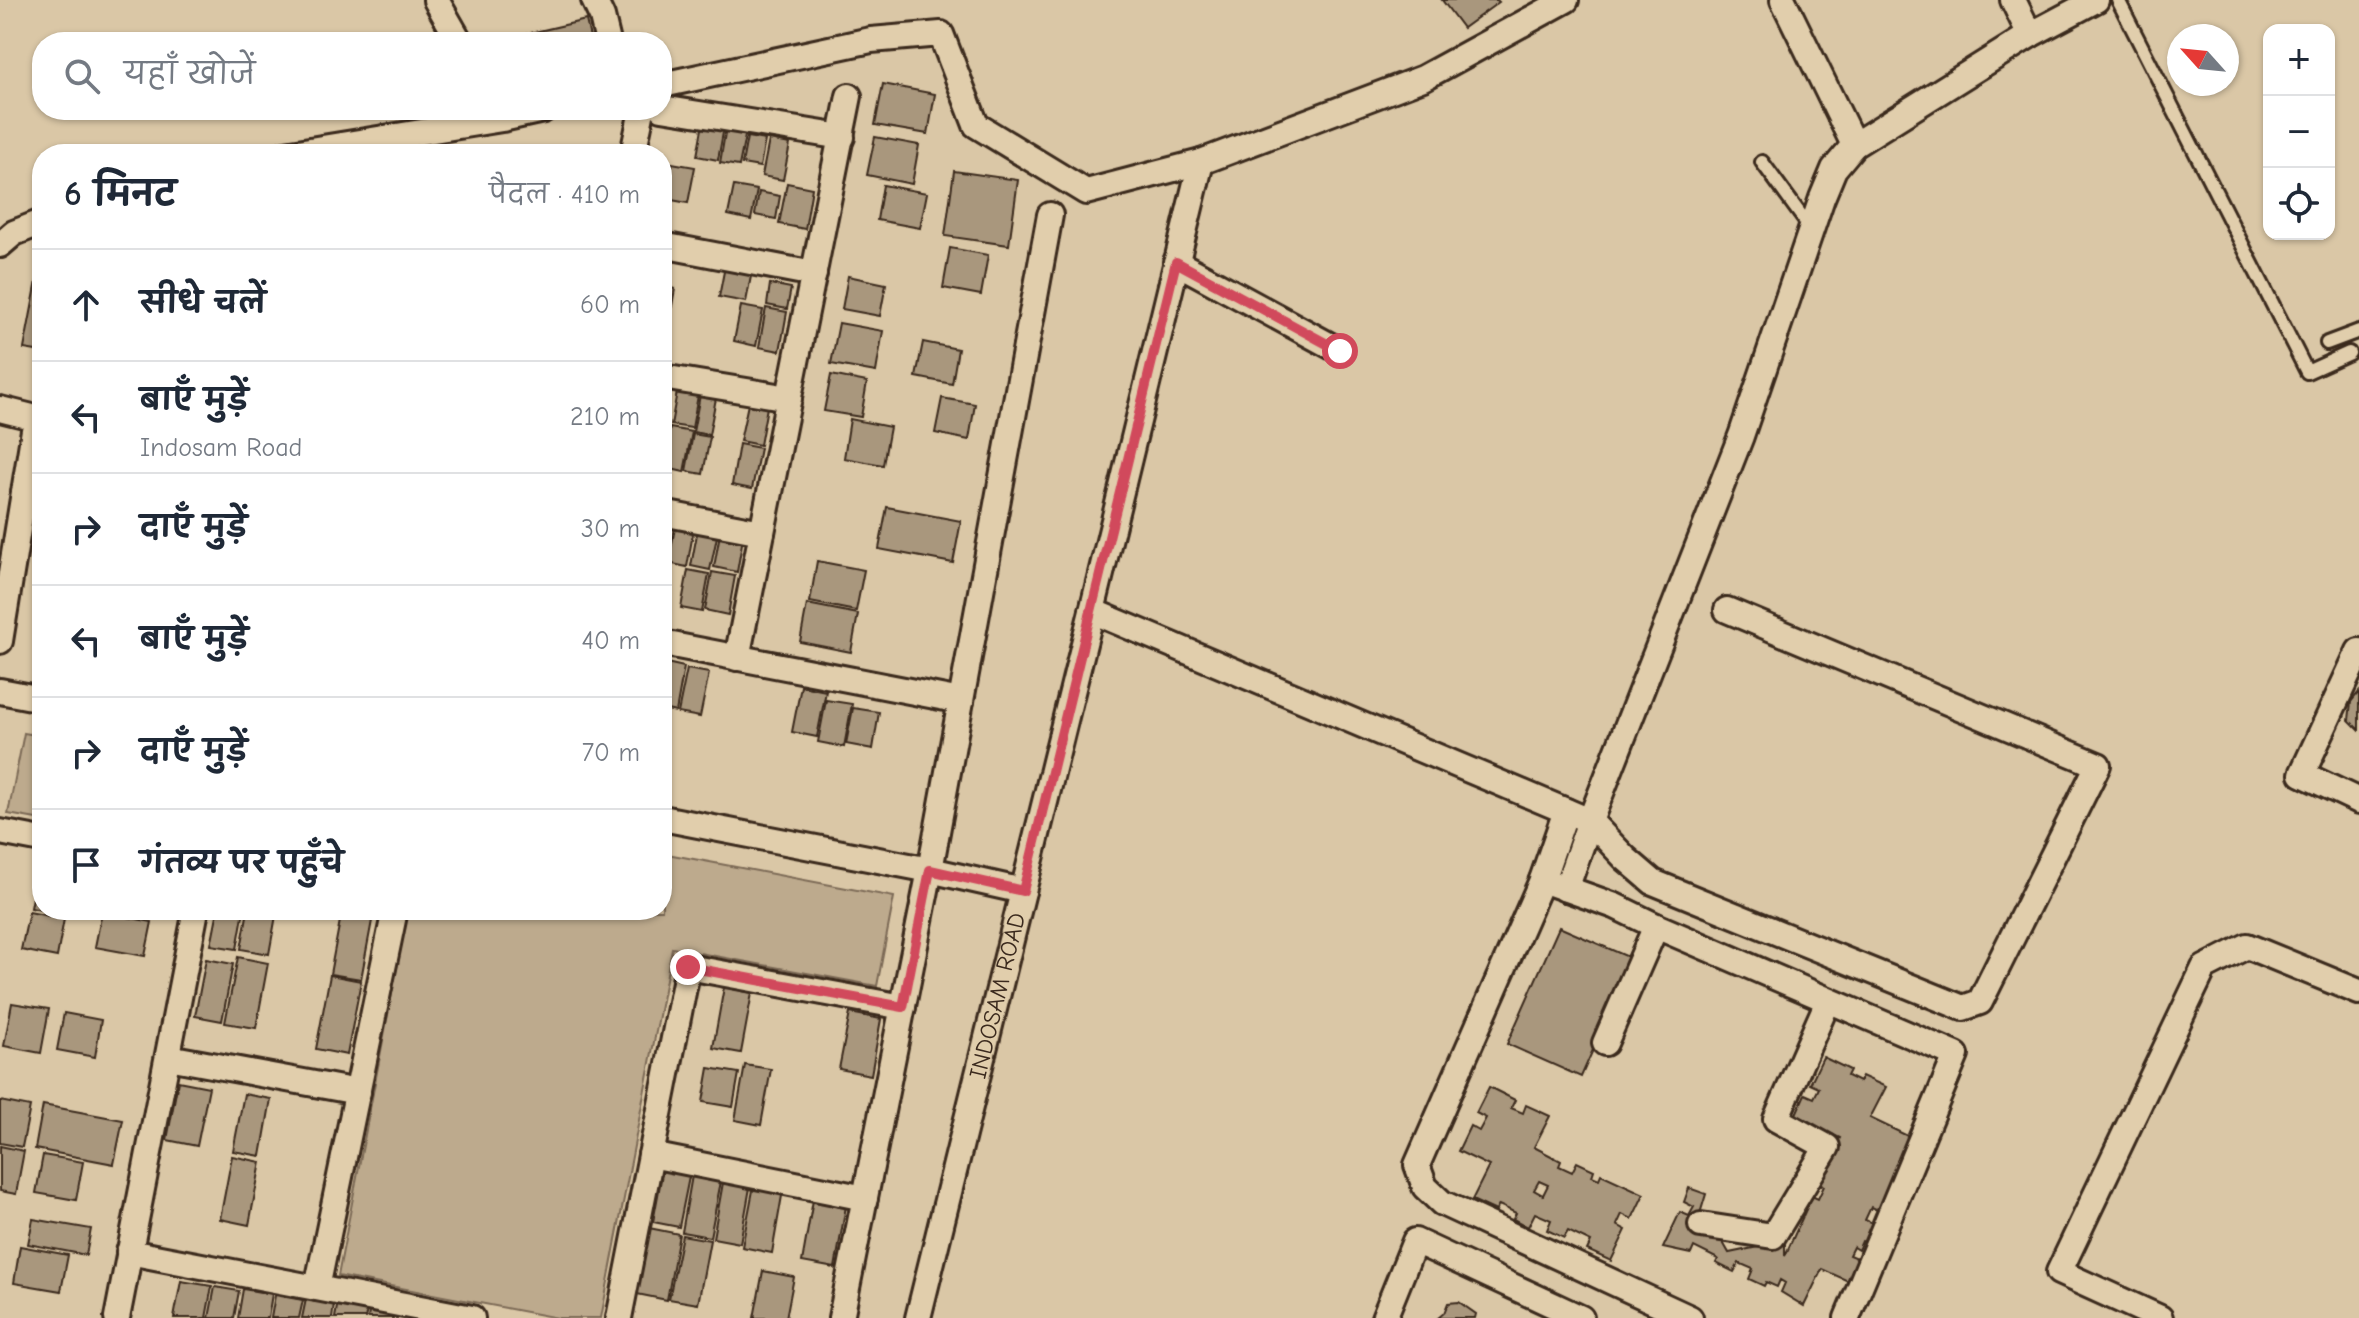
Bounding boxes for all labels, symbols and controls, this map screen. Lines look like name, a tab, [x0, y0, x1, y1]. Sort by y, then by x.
north arrow	[2167, 24, 2239, 96]
map controls	[2263, 24, 2335, 240]
button: +	[2263, 24, 2335, 96]
search box	[32, 32, 672, 120]
icon: search	[60, 54, 104, 98]
text: यहाँ खोजें	[124, 57, 255, 92]
button: −	[2263, 96, 2335, 168]
button: locate	[2263, 168, 2335, 240]
text: 6 मिनट	[64, 174, 176, 214]
text: पैदल · 410 m	[489, 180, 640, 210]
icon: ahead	[64, 283, 108, 327]
text: सीधे चलें	[140, 286, 266, 321]
text: 60 m	[580, 290, 640, 320]
route start	[1322, 333, 1358, 369]
text: बाएँ मुड़ें	[140, 383, 248, 418]
icon: left	[64, 395, 108, 439]
text: 210 m	[570, 402, 640, 432]
text: Indosam Road	[140, 433, 302, 463]
icon: right	[64, 507, 108, 551]
text: दाएँ मुड़ें	[140, 510, 247, 545]
text: 30 m	[581, 514, 640, 544]
icon: left	[64, 619, 108, 663]
text: बाएँ मुड़ें	[140, 622, 248, 657]
text: 40 m	[581, 626, 640, 656]
icon: right	[64, 731, 108, 775]
text: दाएँ मुड़ें	[140, 734, 247, 769]
text: 70 m	[582, 738, 640, 768]
icon: arrive	[64, 843, 108, 887]
text: गंतव्य पर पहुँचे	[140, 846, 344, 881]
street label: INDOSAM ROAD	[963, 910, 1031, 1081]
route end	[670, 949, 706, 985]

